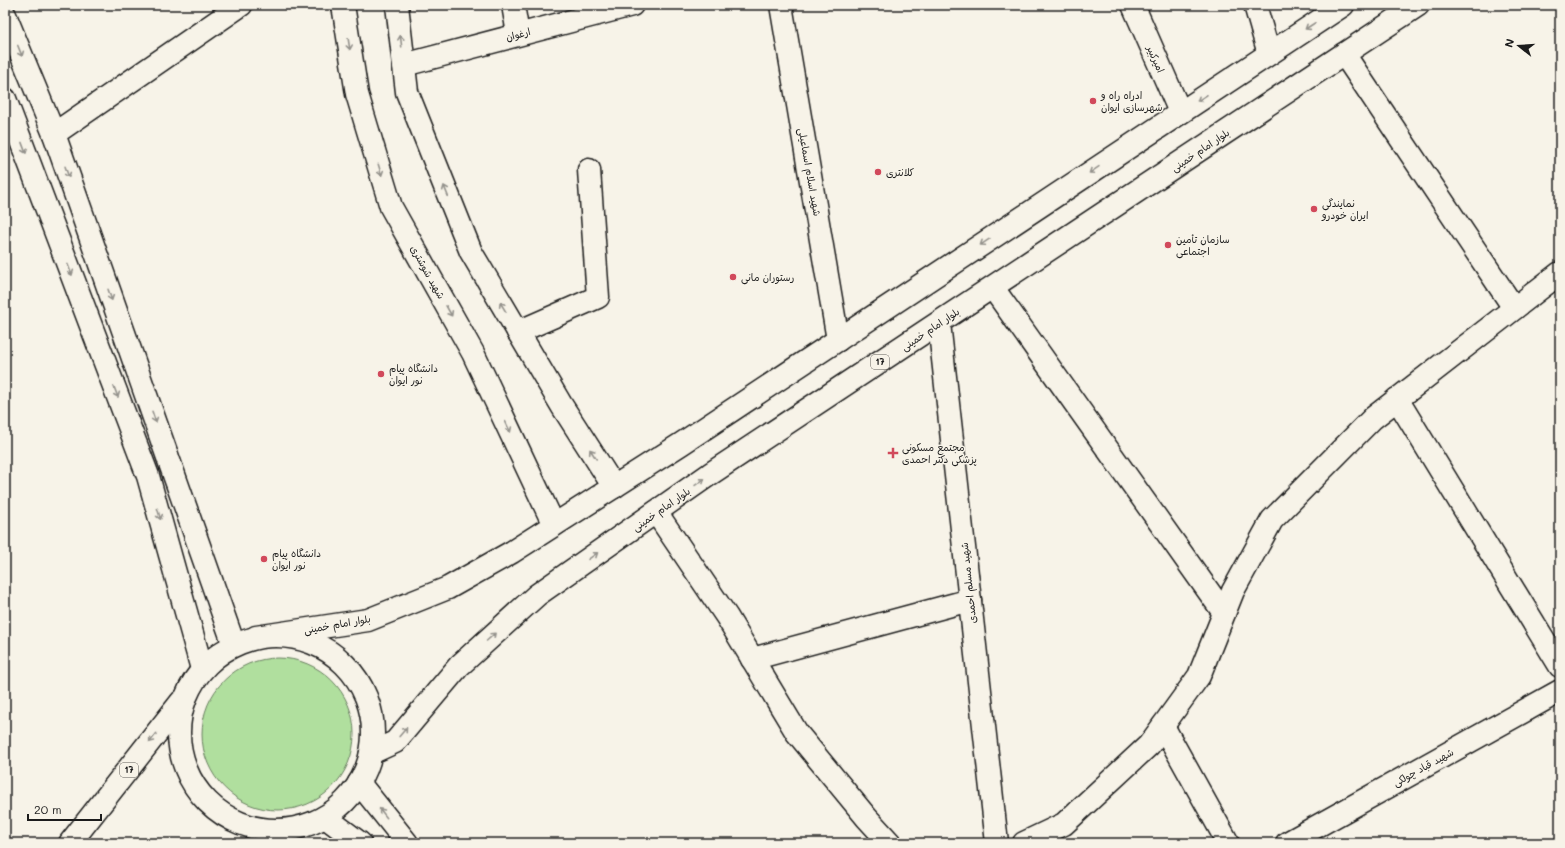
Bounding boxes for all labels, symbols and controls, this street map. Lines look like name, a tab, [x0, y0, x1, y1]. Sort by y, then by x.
one-way arrow	[1305, 22, 1316, 31]
street label: ارغوان	[504, 24, 532, 44]
north arrow	[1499, 26, 1539, 66]
one-way arrow	[397, 35, 405, 48]
one-way arrow	[345, 37, 353, 50]
text: N	[1501, 37, 1517, 49]
street label: امیرکبیر	[1143, 42, 1168, 75]
one-way arrow	[16, 44, 24, 56]
place label: ادراه راه و شهرسازی ایوان	[1100, 88, 1163, 114]
one-way arrow	[1197, 94, 1208, 102]
marker: ادراه راه و شهرسازی ایوان	[1088, 96, 1098, 106]
street label: بلوار امام خمینی	[1168, 125, 1233, 176]
street label: شهید اسلام اسماعیلی	[794, 127, 825, 218]
one-way arrow	[21, 142, 29, 154]
one-way arrow	[377, 163, 384, 176]
place label: کلانتری	[886, 165, 914, 179]
one-way arrow	[64, 166, 72, 178]
one-way arrow	[1088, 166, 1099, 174]
marker: کلانتری	[873, 167, 883, 177]
one-way arrow	[442, 186, 449, 198]
place label: نمایندگی ایران خودرو	[1321, 196, 1368, 222]
marker: نمایندگی ایران خودرو	[1309, 204, 1319, 214]
place label: سازمان تأمین اجتماعی	[1176, 232, 1230, 259]
one-way arrow	[980, 238, 991, 246]
marker: سازمان تأمین اجتماعی	[1163, 240, 1173, 250]
street label: شهید شوشتری	[407, 243, 449, 302]
one-way arrow	[67, 264, 75, 276]
place label: رستوران مانی	[741, 270, 795, 285]
marker: رستوران مانی	[728, 272, 738, 282]
one-way arrow	[107, 288, 115, 300]
one-way arrow	[499, 302, 507, 314]
street label: بلوار امام خمینی	[898, 304, 963, 355]
one-way arrow	[446, 305, 453, 317]
road number: 17	[871, 355, 889, 369]
place label: دانشگاه پیام نور ایوان	[389, 361, 438, 387]
marker: دانشگاه پیام نور ایوان	[376, 369, 386, 379]
one-way arrow	[113, 385, 121, 397]
one-way arrow	[150, 411, 158, 423]
one-way arrow	[505, 420, 512, 432]
place label: مجتمع مسکونی پزشکی دکتر احمدی	[902, 440, 977, 467]
marker: مجتمع مسکونی پزشکی دکتر احمدی	[887, 447, 899, 459]
one-way arrow	[589, 449, 597, 460]
one-way arrow	[694, 478, 705, 486]
street label: بلوار امام خمینی	[629, 484, 693, 535]
one-way arrow	[156, 508, 163, 521]
street label: شهید مسلم احمدی	[957, 541, 980, 624]
place label: دانشگاه پیام‌ نور ایوان	[272, 546, 321, 572]
one-way arrow	[587, 552, 598, 560]
marker: دانشگاه پیام‌ نور ایوان	[259, 554, 269, 564]
street label: بلوار امام خمینی	[302, 611, 372, 638]
one-way arrow	[486, 633, 496, 642]
one-way arrow	[399, 727, 408, 737]
one-way arrow	[149, 733, 158, 744]
street label: شهید قباد چولکی	[1390, 744, 1457, 790]
road number: 17	[120, 763, 138, 777]
scale bar	[28, 796, 101, 822]
text: 20 m	[34, 801, 62, 817]
one-way arrow	[379, 808, 387, 819]

